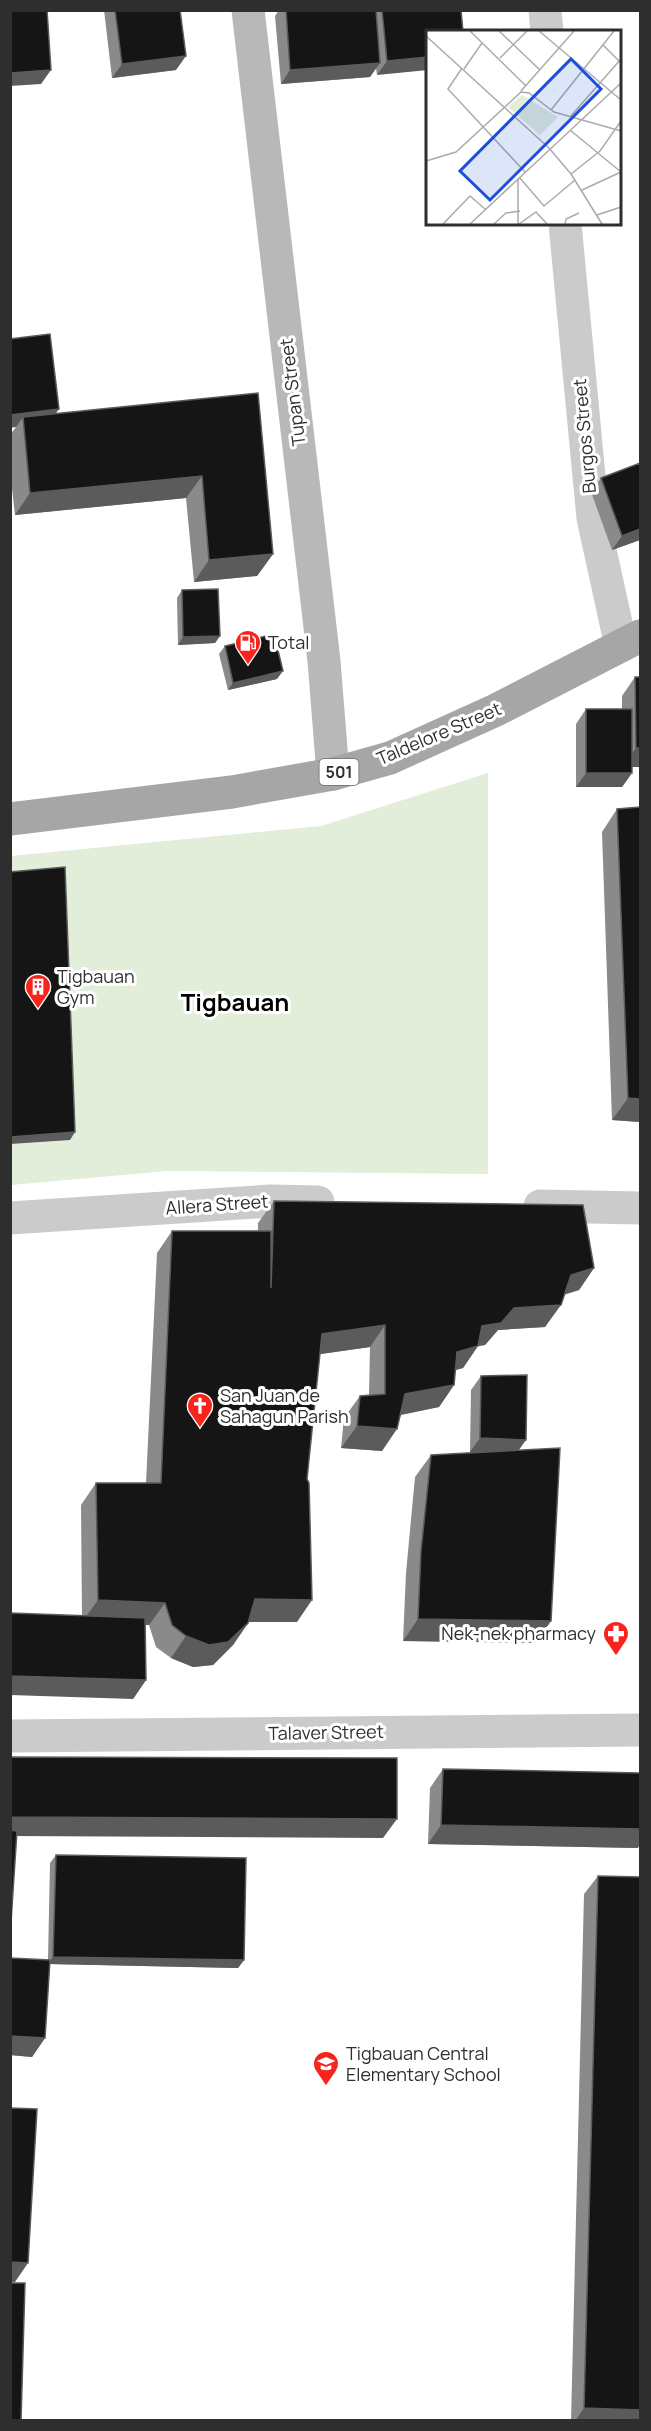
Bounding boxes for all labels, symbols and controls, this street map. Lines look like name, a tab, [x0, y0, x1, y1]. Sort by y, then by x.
inset map	[426, 30, 621, 225]
street label: Tupan Street	[273, 337, 311, 447]
street label: Burgos Street	[567, 378, 601, 494]
fuel station icon: Total	[233, 628, 263, 666]
place label: Total	[268, 630, 309, 654]
street label: Taldelore Street	[373, 696, 505, 770]
road number: 501	[320, 759, 358, 785]
place label: Tigbauan Gym	[57, 964, 135, 1009]
building icon: Tigbauan Gym	[23, 972, 53, 1010]
district label: Tigbauan	[181, 985, 289, 1018]
street label: Allera Street	[165, 1188, 269, 1220]
place label: San Juan de Sahagun Parish	[220, 1383, 349, 1428]
church icon: San Juan de Sahagun Parish	[185, 1391, 215, 1429]
pharmacy icon: Nek-nek pharmacy	[601, 1619, 631, 1657]
place label: Nek-nek pharmacy	[441, 1621, 597, 1645]
street label: Talaver Street	[268, 1719, 384, 1745]
place label: Tigbauan Central Elementary School	[346, 2041, 501, 2086]
school or university icon: Tigbauan Central Elementary School	[311, 2049, 341, 2087]

